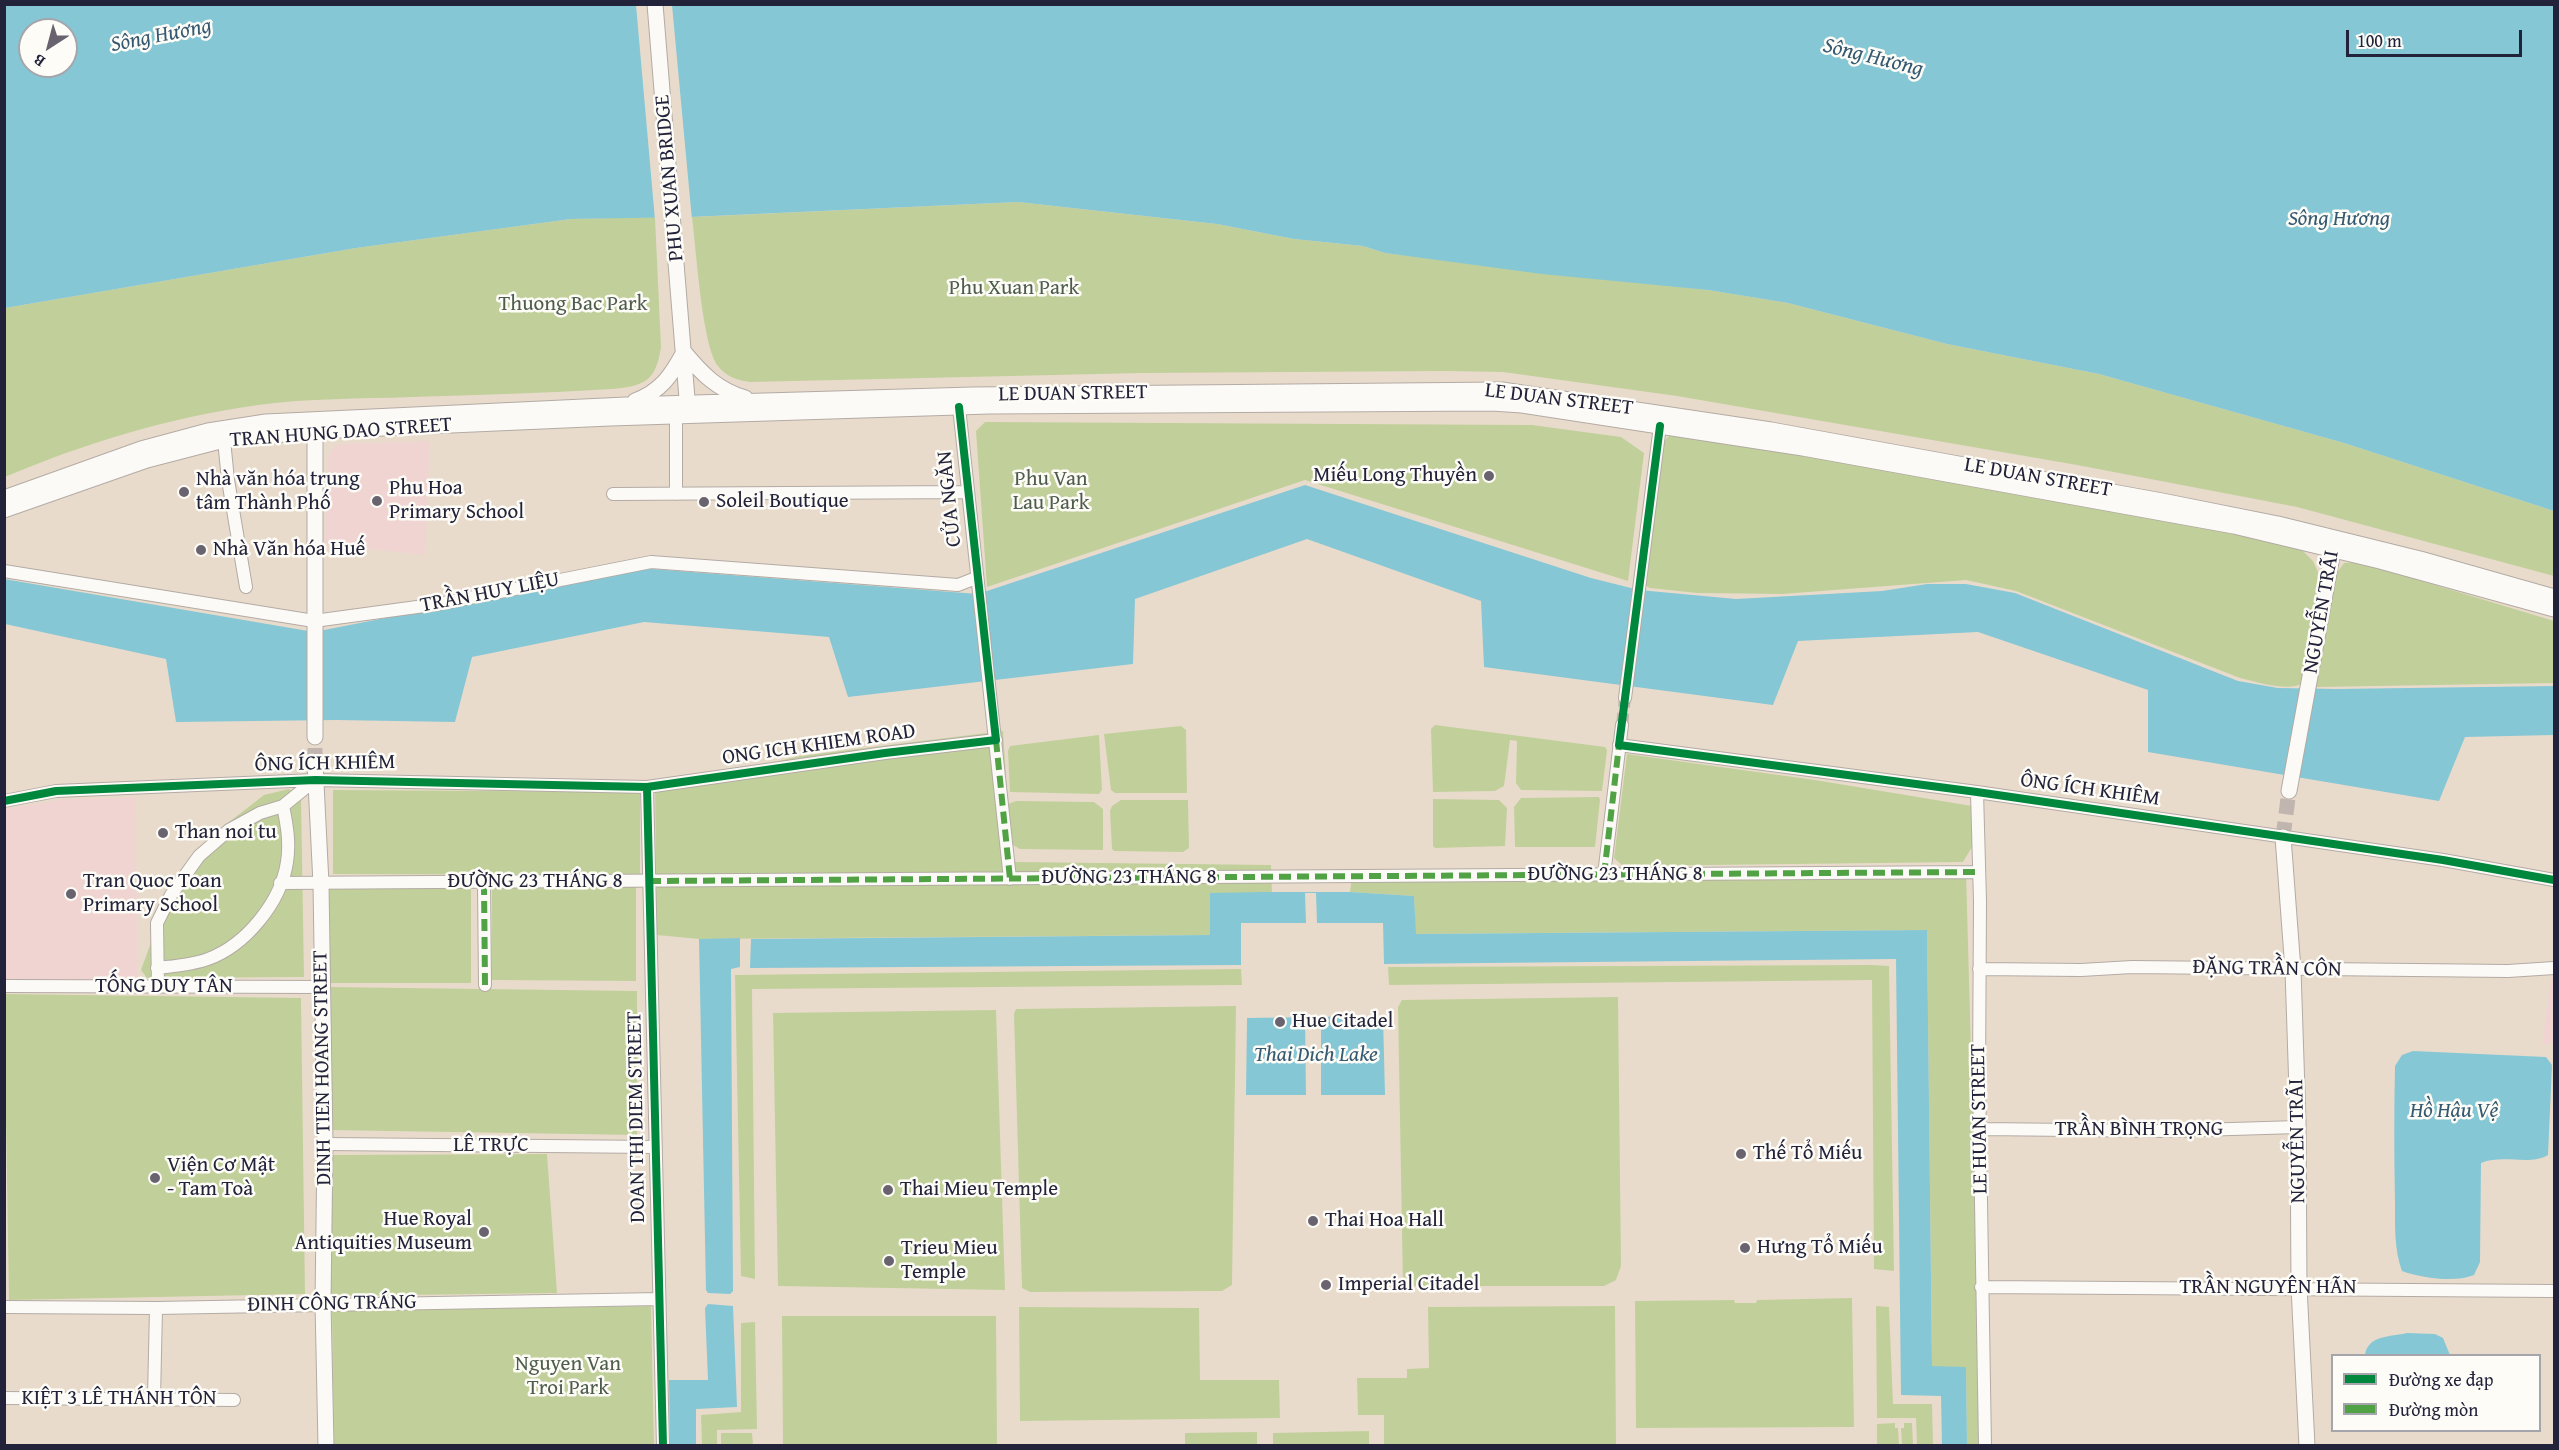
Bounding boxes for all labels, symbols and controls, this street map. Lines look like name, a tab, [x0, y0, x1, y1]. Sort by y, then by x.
water label: Sông Hương	[108, 13, 214, 59]
north arrow	[18, 18, 78, 78]
scale bar	[2349, 18, 2524, 56]
text: 100 m	[2357, 27, 2402, 54]
water label: Sông Hương	[1820, 33, 1926, 83]
text: B	[28, 48, 50, 74]
street label: PHU XUAN BRIDGE	[650, 94, 690, 262]
water label: Sông Hương	[2288, 206, 2390, 232]
park label: Phu Xuan Park	[949, 276, 1079, 302]
park label: Thuong Bac Park	[499, 292, 647, 318]
street label: LE DUAN STREET	[1483, 378, 1635, 422]
street label: LE DUAN STREET	[998, 380, 1148, 408]
street label: TRAN HUNG DAO STREET	[229, 413, 453, 453]
street label: CỬA NGĂN	[932, 450, 968, 548]
street label: LE DUAN STREET	[1962, 453, 2114, 503]
place label: Miếu Long Thuyền	[1313, 463, 1477, 489]
place label: Nhà văn hóa trung tâm Thành Phố	[196, 467, 360, 517]
park label: Phu Van Lau Park	[1013, 467, 1089, 517]
marker: Miếu Long Thuyền	[1482, 469, 1496, 483]
place label: Phu Hoa Primary School	[389, 476, 524, 526]
marker: Nhà văn hóa trung tâm Thành Phố	[177, 485, 191, 499]
place label: Soleil Boutique	[716, 489, 849, 515]
marker: Phu Hoa Primary School	[370, 494, 384, 508]
marker: Soleil Boutique	[697, 495, 711, 509]
place label: Nhà Văn hóa Huế	[213, 537, 365, 563]
marker: Nhà Văn hóa Huế	[194, 543, 208, 557]
street label: NGUYỄN TRÃI	[2299, 548, 2345, 676]
street label: TRẦN HUY LIỆU	[418, 567, 562, 619]
street label: ONG ICH KHIEM ROAD	[721, 719, 917, 771]
street label: ÔNG ÍCH KHIÊM	[255, 750, 395, 778]
street label: ÔNG ÍCH KHIÊM	[2019, 768, 2161, 812]
place label: Than noi tu	[175, 820, 277, 846]
marker: Than noi tu	[156, 826, 170, 840]
street label: ĐƯỜNG 23 THÁNG 8	[1527, 862, 1703, 888]
street label: ĐƯỜNG 23 THÁNG 8	[1041, 865, 1217, 891]
place label: Tran Quoc Toan Primary School	[83, 869, 222, 919]
street label: ĐƯỜNG 23 THÁNG 8	[447, 869, 623, 895]
marker: Tran Quoc Toan Primary School	[64, 887, 78, 901]
street label: DINH TIEN HOANG STREET	[308, 950, 338, 1186]
street label: ĐẶNG TRẦN CÔN	[2192, 955, 2342, 983]
street label: TỐNG DUY TÂN	[95, 974, 233, 1000]
place label: Hue Citadel	[1292, 1009, 1393, 1035]
street label: DOAN THI DIEM STREET	[623, 1011, 651, 1223]
marker: Hue Citadel	[1273, 1015, 1287, 1029]
water label: Thai Dich Lake	[1254, 1042, 1378, 1068]
street label: LE HUAN STREET	[1966, 1044, 1994, 1194]
street label: NGUYỄN TRÃI	[2284, 1078, 2312, 1204]
water label: Hồ Hậu Vệ	[2410, 1098, 2498, 1124]
street label: TRẦN BÌNH TRỌNG	[2055, 1117, 2223, 1143]
street label: LÊ TRỰC	[453, 1133, 529, 1159]
place label: Thế Tổ Miếu	[1753, 1141, 1862, 1167]
marker: Thế Tổ Miếu	[1734, 1147, 1748, 1161]
place label: Viện Cơ Mật - Tam Toà	[167, 1153, 275, 1203]
marker: Viện Cơ Mật - Tam Toà	[148, 1171, 162, 1185]
place label: Thai Mieu Temple	[900, 1177, 1058, 1203]
marker: Thai Mieu Temple	[881, 1183, 895, 1197]
place label: Hue Royal Antiquities Museum	[294, 1207, 472, 1257]
place label: Thai Hoa Hall	[1325, 1208, 1444, 1234]
marker: Thai Hoa Hall	[1306, 1214, 1320, 1228]
marker: Hue Royal Antiquities Museum	[477, 1225, 491, 1239]
place label: Hưng Tổ Miếu	[1757, 1235, 1883, 1261]
place label: Trieu Mieu Temple	[901, 1236, 997, 1286]
marker: Hưng Tổ Miếu	[1738, 1241, 1752, 1255]
marker: Trieu Mieu Temple	[882, 1254, 896, 1268]
place label: Imperial Citadel	[1338, 1272, 1479, 1298]
street label: TRẦN NGUYÊN HÃN	[2180, 1275, 2356, 1301]
marker: Imperial Citadel	[1319, 1278, 1333, 1292]
street label: ĐINH CÔNG TRÁNG	[247, 1290, 417, 1318]
park label: Nguyen Van Troi Park	[515, 1352, 621, 1402]
legend	[2331, 1354, 2541, 1432]
text: Đường xe đạp	[2389, 1366, 2493, 1393]
street label: KIỆT 3 LÊ THÁNH TÔN	[21, 1386, 217, 1412]
text: Đường mòn	[2389, 1396, 2478, 1423]

